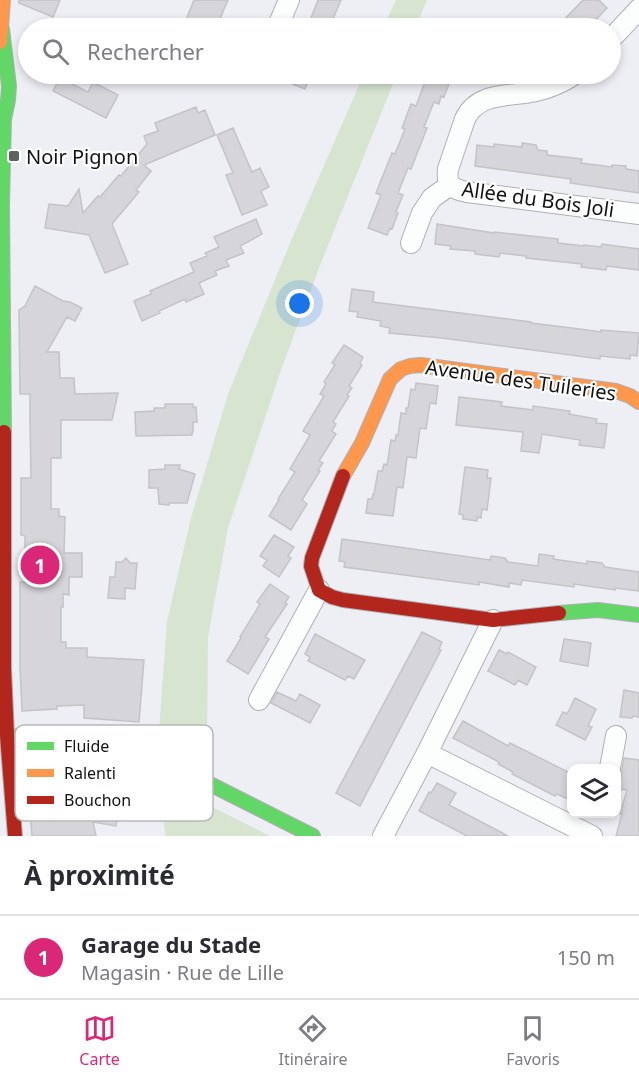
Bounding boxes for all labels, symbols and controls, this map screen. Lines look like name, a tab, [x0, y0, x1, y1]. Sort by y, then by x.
search box	[18, 18, 621, 84]
icon: search	[39, 35, 72, 68]
text: Rechercher	[87, 36, 204, 66]
place label: Noir Pignon	[26, 143, 138, 170]
marker: Noir Pignon	[7, 149, 21, 163]
street label: Allée du Bois Joli	[460, 175, 616, 223]
your location	[285, 289, 314, 318]
street label: Avenue des Tuileries	[424, 353, 618, 407]
pin: 1	[20, 542, 60, 588]
legend	[15, 725, 213, 821]
text: Fluide	[64, 735, 109, 757]
text: Ralenti	[64, 762, 116, 784]
map controls	[567, 764, 621, 818]
button: layers	[567, 764, 621, 818]
text: Bouchon	[64, 789, 131, 811]
text: À proximité	[24, 857, 175, 893]
text: Garage du Stade	[81, 929, 261, 959]
text: 1	[38, 944, 49, 971]
text: 150 m	[557, 944, 615, 971]
text: Magasin · Rue de Lille	[81, 959, 284, 986]
tab: Carte	[79, 1012, 120, 1070]
tab: Itinéraire	[279, 1012, 347, 1070]
tab: Favoris	[506, 1012, 560, 1070]

